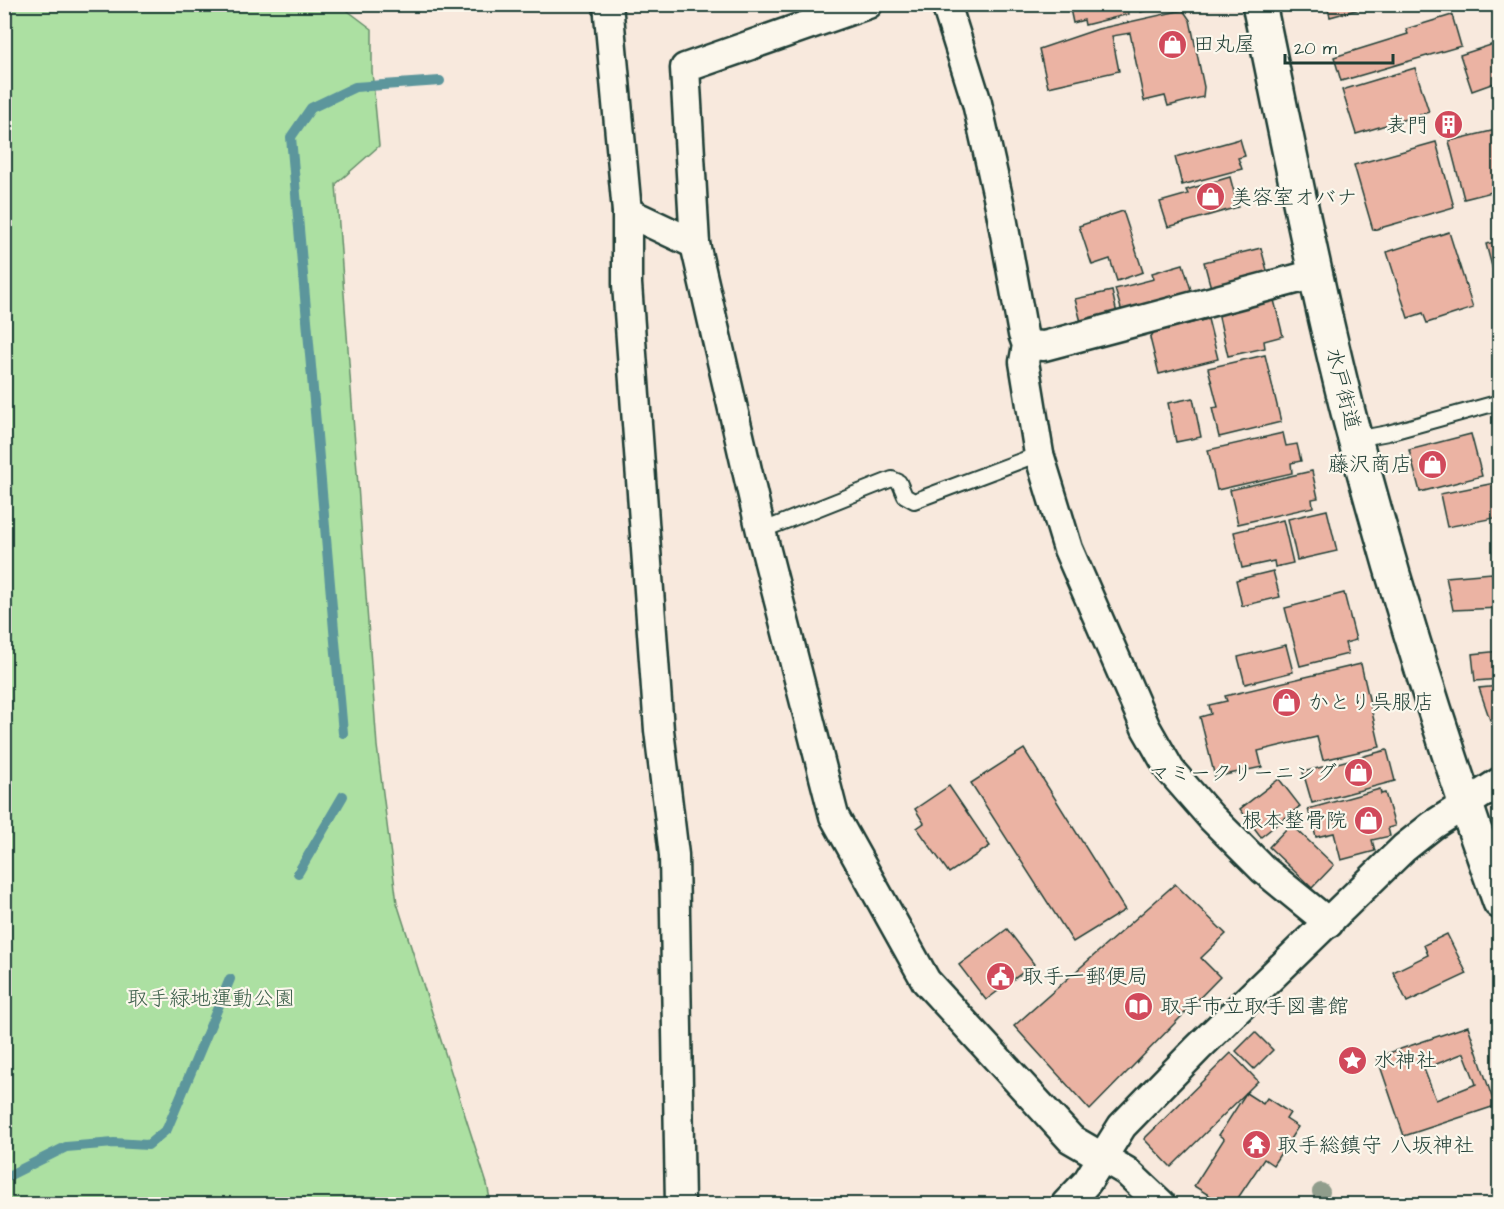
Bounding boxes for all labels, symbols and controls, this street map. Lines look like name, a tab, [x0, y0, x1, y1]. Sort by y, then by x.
scale bar	[1285, 27, 1393, 65]
shop icon: 田丸屋	[1156, 28, 1188, 60]
place label: 田丸屋	[1193, 30, 1256, 59]
text: 20 m	[1294, 36, 1337, 61]
building icon: 表門	[1433, 109, 1465, 141]
place label: 表門	[1386, 111, 1428, 140]
shop icon: 美容室オバナ	[1194, 181, 1226, 213]
place label: 美容室オバナ	[1231, 183, 1357, 212]
street label: 水戸街道	[1319, 345, 1367, 433]
shop icon: 藤沢商店	[1417, 448, 1449, 480]
place label: 藤沢商店	[1328, 450, 1412, 479]
shop icon: かとり呉服店	[1271, 686, 1303, 718]
place label: かとり呉服店	[1308, 688, 1434, 717]
shop icon: マミークリーニング	[1342, 757, 1374, 789]
place label: マミークリーニング	[1148, 759, 1337, 788]
shop icon: 根本整骨院	[1352, 804, 1384, 836]
place label: 根本整骨院	[1242, 806, 1347, 835]
public building icon: 取手一郵便局	[985, 960, 1017, 992]
place label: 取手一郵便局	[1022, 962, 1148, 991]
park label: 取手緑地運動公園	[127, 984, 295, 1013]
library icon: 取手市立取手図書館	[1123, 990, 1155, 1022]
place label: 取手市立取手図書館	[1160, 992, 1349, 1021]
place icon: 水神社	[1337, 1044, 1369, 1076]
place label: 水神社	[1374, 1046, 1437, 1075]
temple icon: 取手総鎮守 八坂神社	[1240, 1129, 1272, 1161]
place label: 取手総鎮守 八坂神社	[1277, 1131, 1474, 1160]

